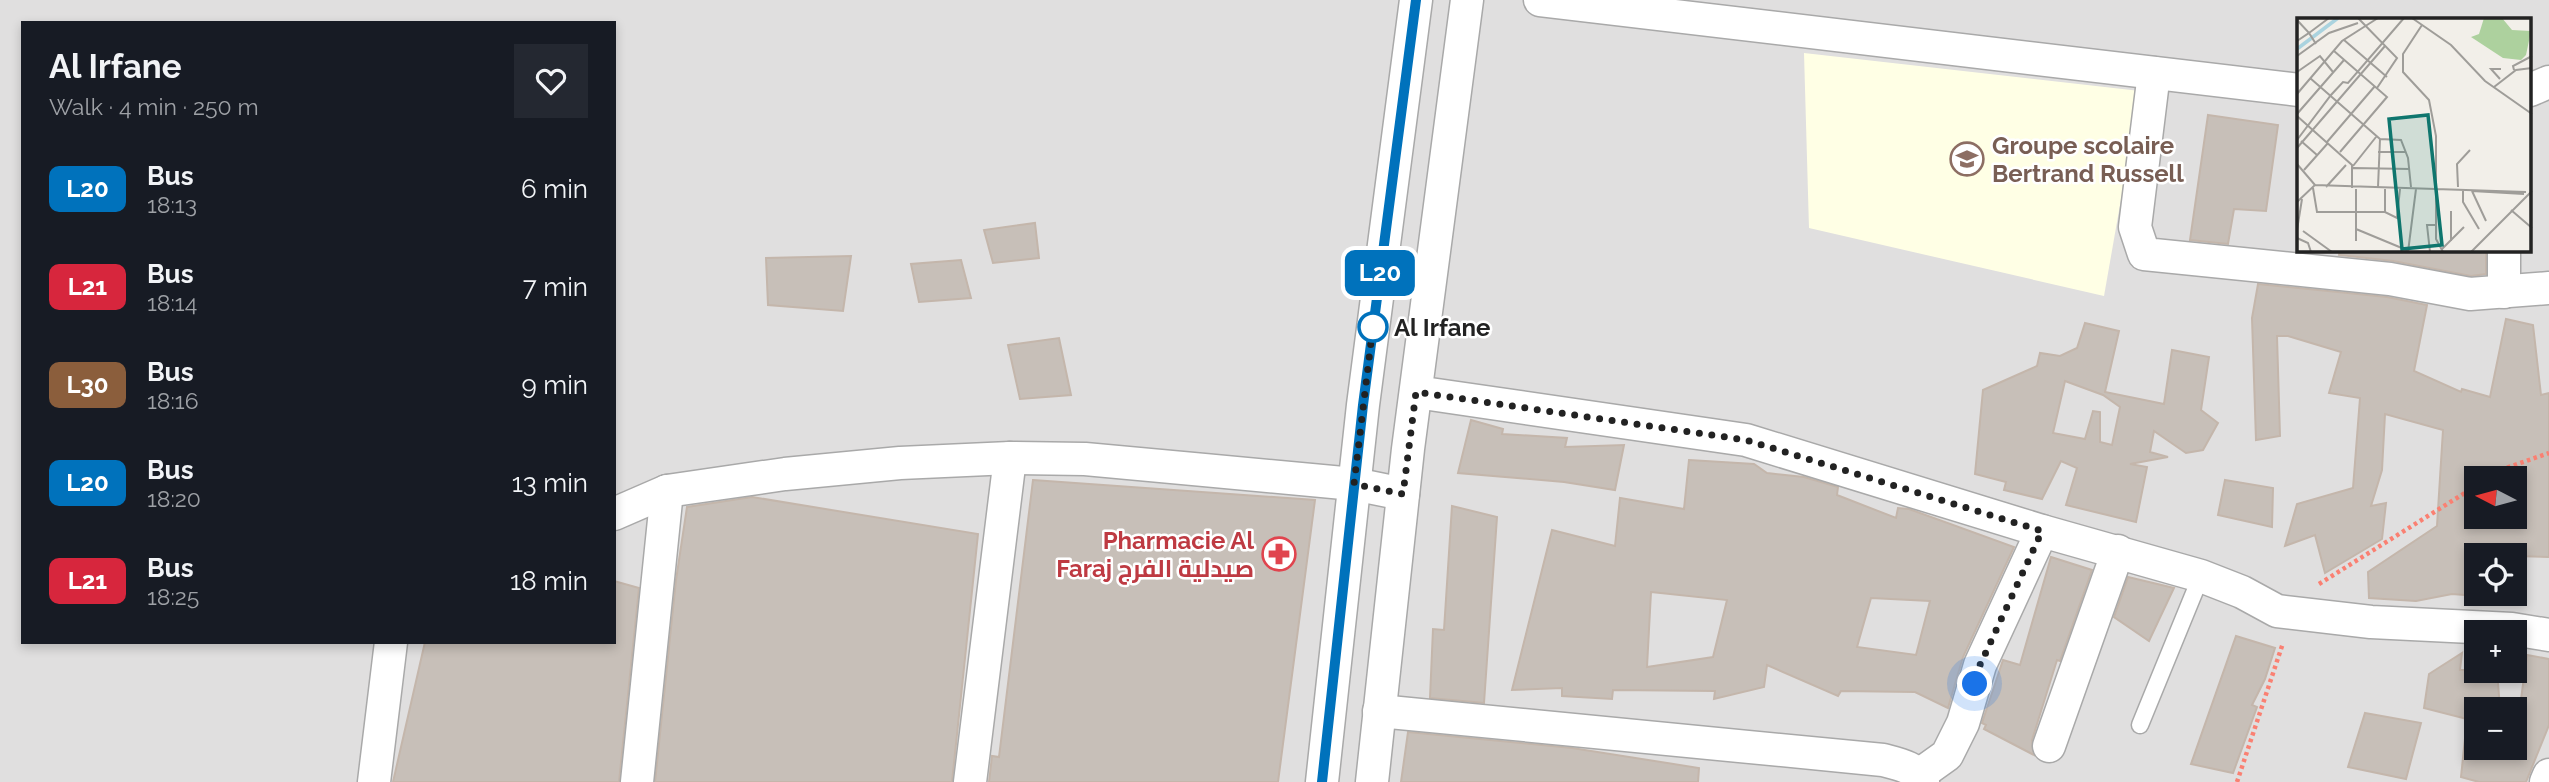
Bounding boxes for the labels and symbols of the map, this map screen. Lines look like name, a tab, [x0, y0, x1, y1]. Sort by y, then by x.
inset map	[2297, 18, 2532, 252]
place label: Groupe scolaire Bertrand Russell	[1992, 131, 2184, 188]
school or university icon: Groupe scolaire Bertrand Russell	[1948, 140, 1986, 178]
line badge: L20	[1340, 250, 1420, 296]
marker: Al Irfane	[1358, 312, 1388, 342]
place label: Al Irfane	[1394, 313, 1490, 342]
north arrow	[2464, 466, 2527, 528]
place label: Pharmacie Al Faraj صيدلية الفرج	[1056, 526, 1254, 585]
pharmacy icon: Pharmacie Al Faraj صيدلية الفرج	[1260, 535, 1298, 573]
your location	[1957, 666, 1992, 701]

